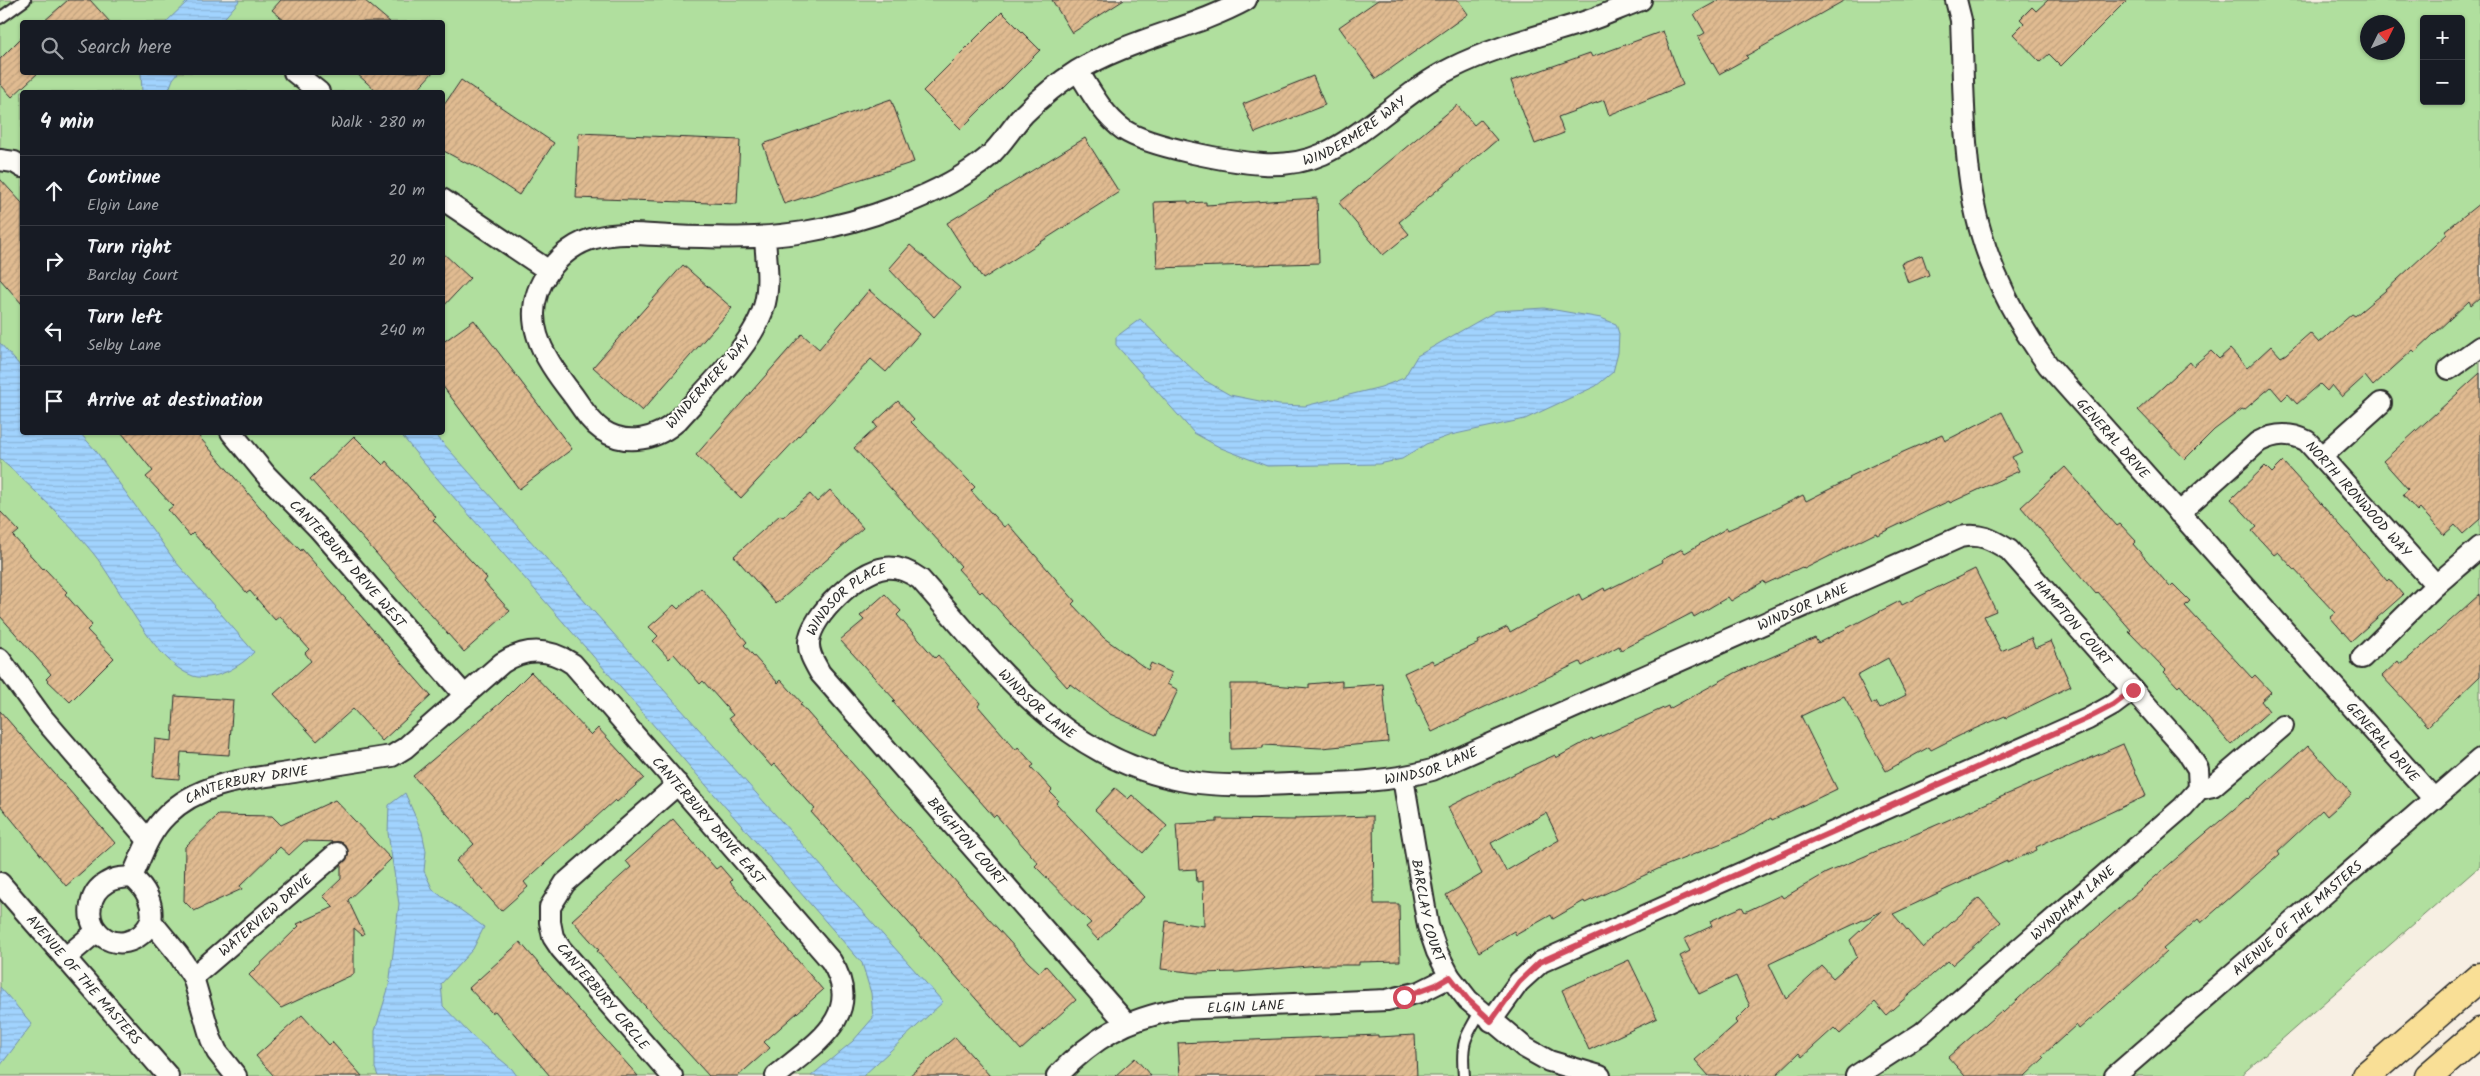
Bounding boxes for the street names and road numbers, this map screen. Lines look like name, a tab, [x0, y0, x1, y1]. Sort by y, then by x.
street label: WINDERMERE WAY	[1300, 90, 1412, 172]
street label: WINDERMERE WAY	[661, 330, 757, 434]
street label: GENERAL DRIVE	[2070, 394, 2155, 485]
street label: NORTH IRONWOOD WAY	[2300, 436, 2417, 563]
street label: CANTERBURY DRIVE WEST	[284, 495, 412, 634]
street label: WINDSOR PLACE	[801, 558, 889, 639]
street label: HAMPTON COURT	[2028, 575, 2118, 672]
street label: WINDSOR LANE	[1754, 577, 1853, 637]
street label: WINDSOR LANE	[992, 664, 1081, 746]
street label: GENERAL DRIVE	[2340, 697, 2425, 788]
street label: WINDSOR LANE	[1383, 741, 1482, 791]
street label: CANTERBURY DRIVE EAST	[646, 752, 771, 891]
street label: CANTERBURY DRIVE	[181, 760, 311, 810]
street label: BRIGHTON COURT	[921, 792, 1012, 892]
street label: AVENUE OF THE MASTERS	[2228, 855, 2368, 982]
street label: BARCLAY COURT	[1405, 858, 1451, 968]
street label: WYNDHAM LANE	[2026, 860, 2121, 946]
street label: WATERVIEW DRIVE	[214, 869, 318, 962]
street label: AVENUE OF THE MASTERS	[20, 910, 147, 1051]
street label: CANTERBURY CIRCLE	[551, 938, 654, 1056]
street label: ELGIN LANE	[1207, 994, 1286, 1020]

